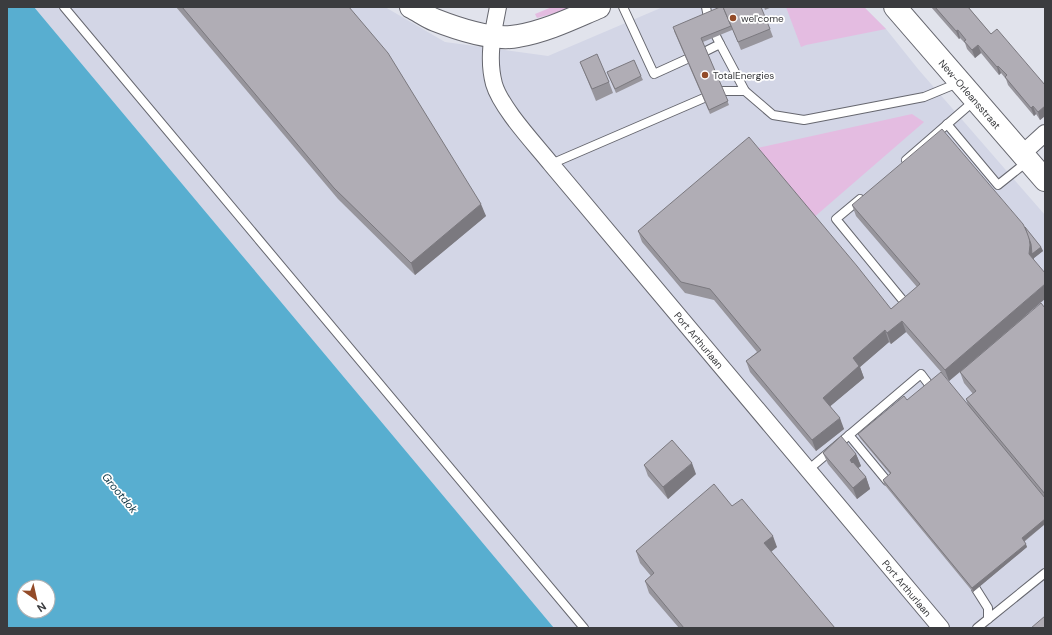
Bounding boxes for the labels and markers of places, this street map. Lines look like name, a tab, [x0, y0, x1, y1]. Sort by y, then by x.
place label: wel'come	[741, 12, 784, 25]
marker: wel'come	[728, 13, 738, 23]
place label: TotalEnergies	[713, 69, 774, 82]
marker: TotalEnergies	[700, 70, 710, 80]

